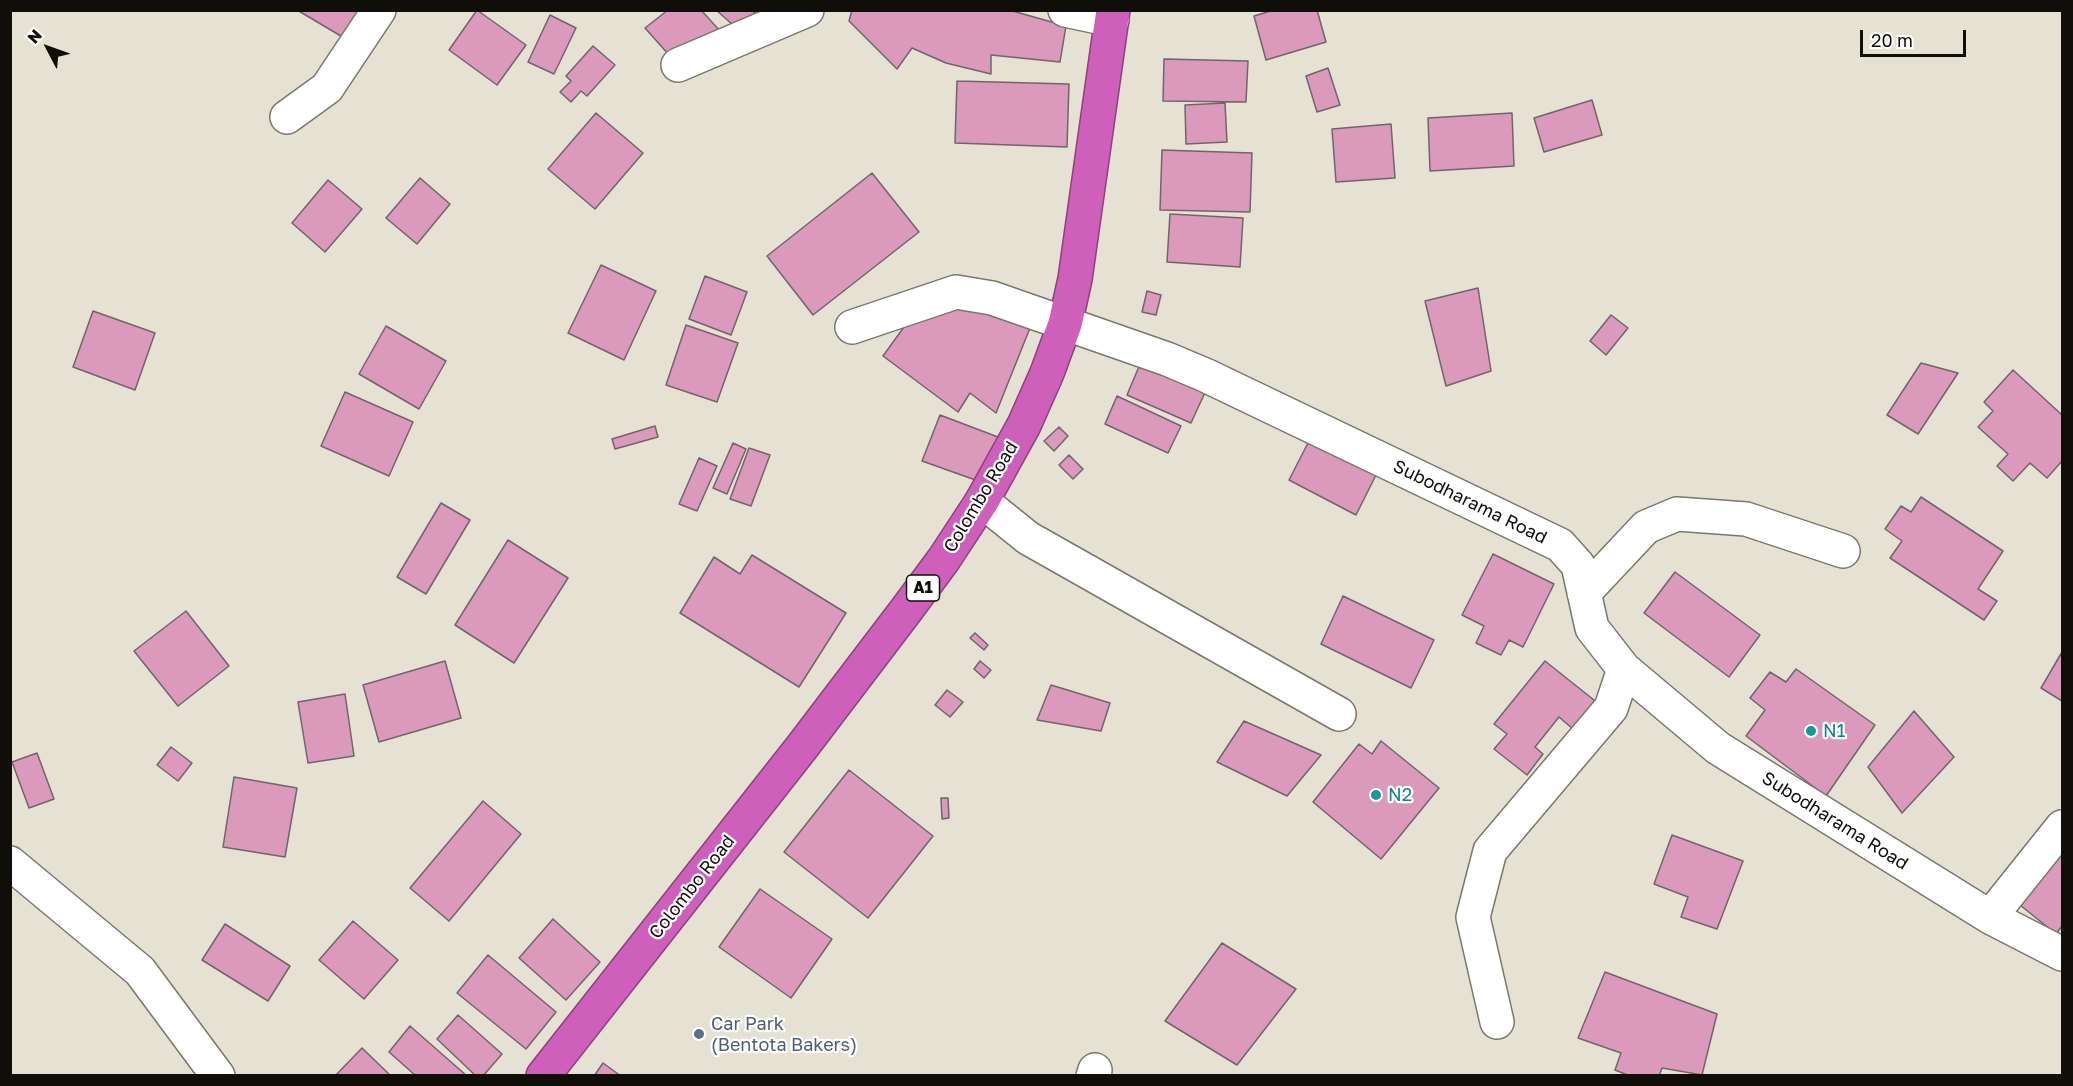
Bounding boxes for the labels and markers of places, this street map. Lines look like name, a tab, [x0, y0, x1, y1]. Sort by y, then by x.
place label: N1	[1823, 720, 1845, 742]
marker: N1	[1804, 724, 1818, 738]
place label: N2	[1388, 784, 1412, 806]
marker: N2	[1369, 788, 1383, 802]
place label: Car Park (Bentota Bakers)	[711, 1013, 857, 1056]
marker: Car Park (Bentota Bakers)	[692, 1027, 706, 1041]

